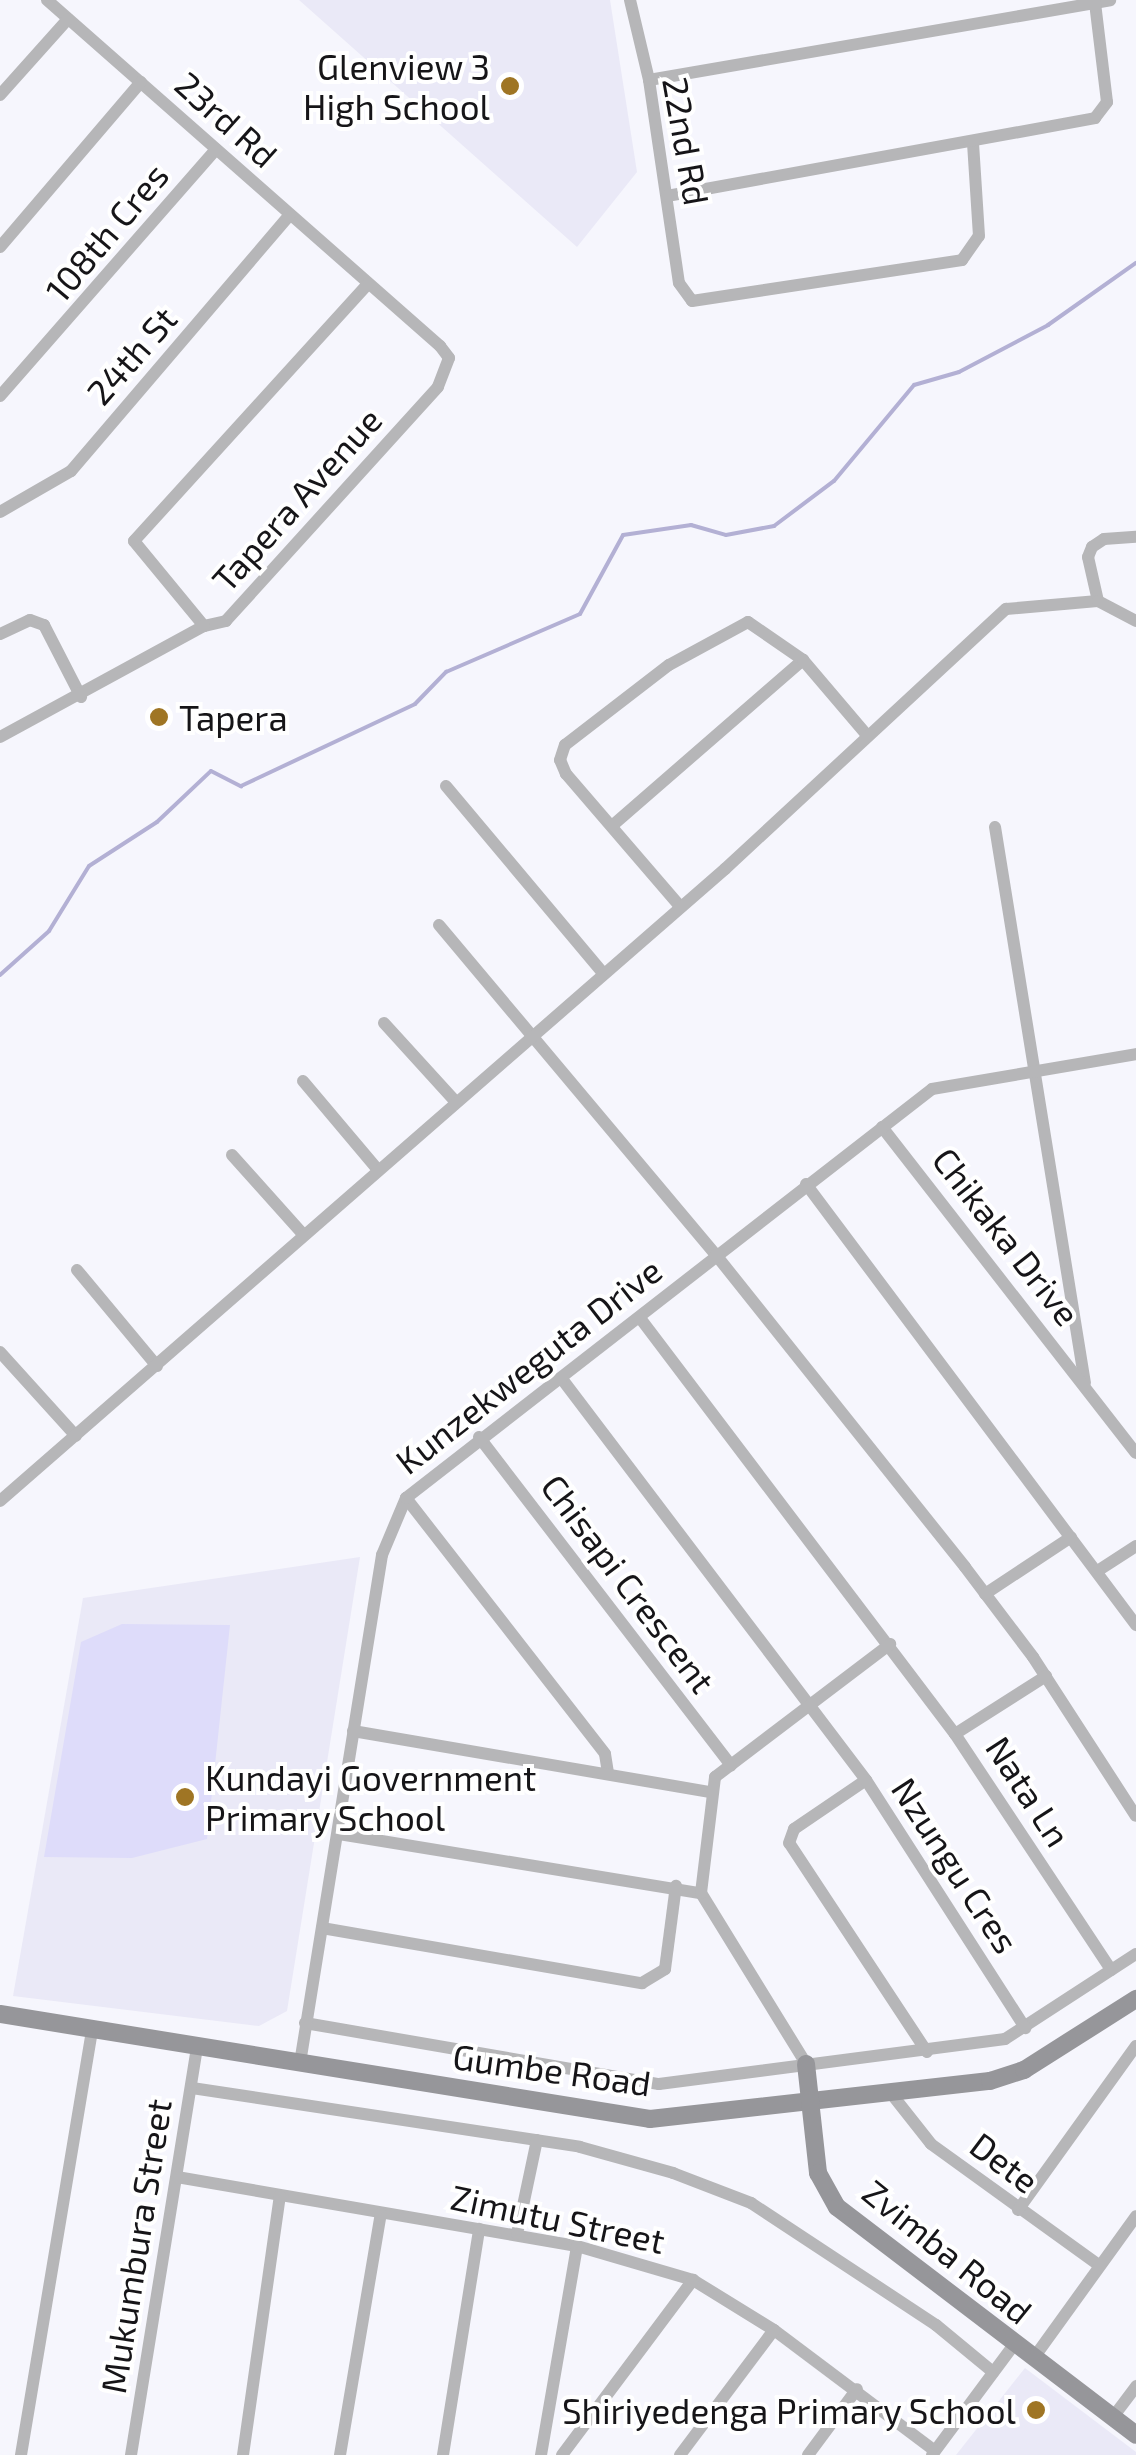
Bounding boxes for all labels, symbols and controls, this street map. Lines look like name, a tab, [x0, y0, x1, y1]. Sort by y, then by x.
place label: Glenview 3 High School	[303, 45, 490, 127]
street label: 23rd Rd	[167, 62, 287, 176]
street label: 22nd Rd	[655, 74, 719, 208]
marker: Glenview 3 High School	[499, 75, 521, 97]
street label: 108th Cres	[36, 154, 176, 310]
street label: 24th St	[77, 298, 185, 412]
street label: Tapera Avenue	[202, 398, 390, 600]
place label: Tapera	[179, 696, 288, 738]
marker: Tapera	[148, 706, 170, 728]
street label: Chikaka Drive	[925, 1139, 1089, 1333]
street label: Kunzekweguta Drive	[387, 1248, 669, 1482]
street label: Chisapi Crescent	[533, 1466, 725, 1700]
street label: Nata Ln	[978, 1728, 1080, 1854]
place label: Kundayi Government Primary School	[205, 1756, 536, 1838]
street label: Nzungu Cres	[884, 1770, 1028, 1960]
marker: Kundayi Government Primary School	[174, 1786, 196, 1808]
street label: Gumbe Road	[450, 2034, 654, 2104]
street label: Mukumbura Street	[91, 2096, 179, 2396]
street label: Dete	[963, 2123, 1047, 2201]
street label: Zvimba Road	[855, 2170, 1041, 2332]
street label: Zimutu Street	[447, 2175, 669, 2261]
place label: Shiriyedenga Primary School	[561, 2389, 1016, 2431]
marker: Shiriyedenga Primary School	[1025, 2399, 1047, 2421]

